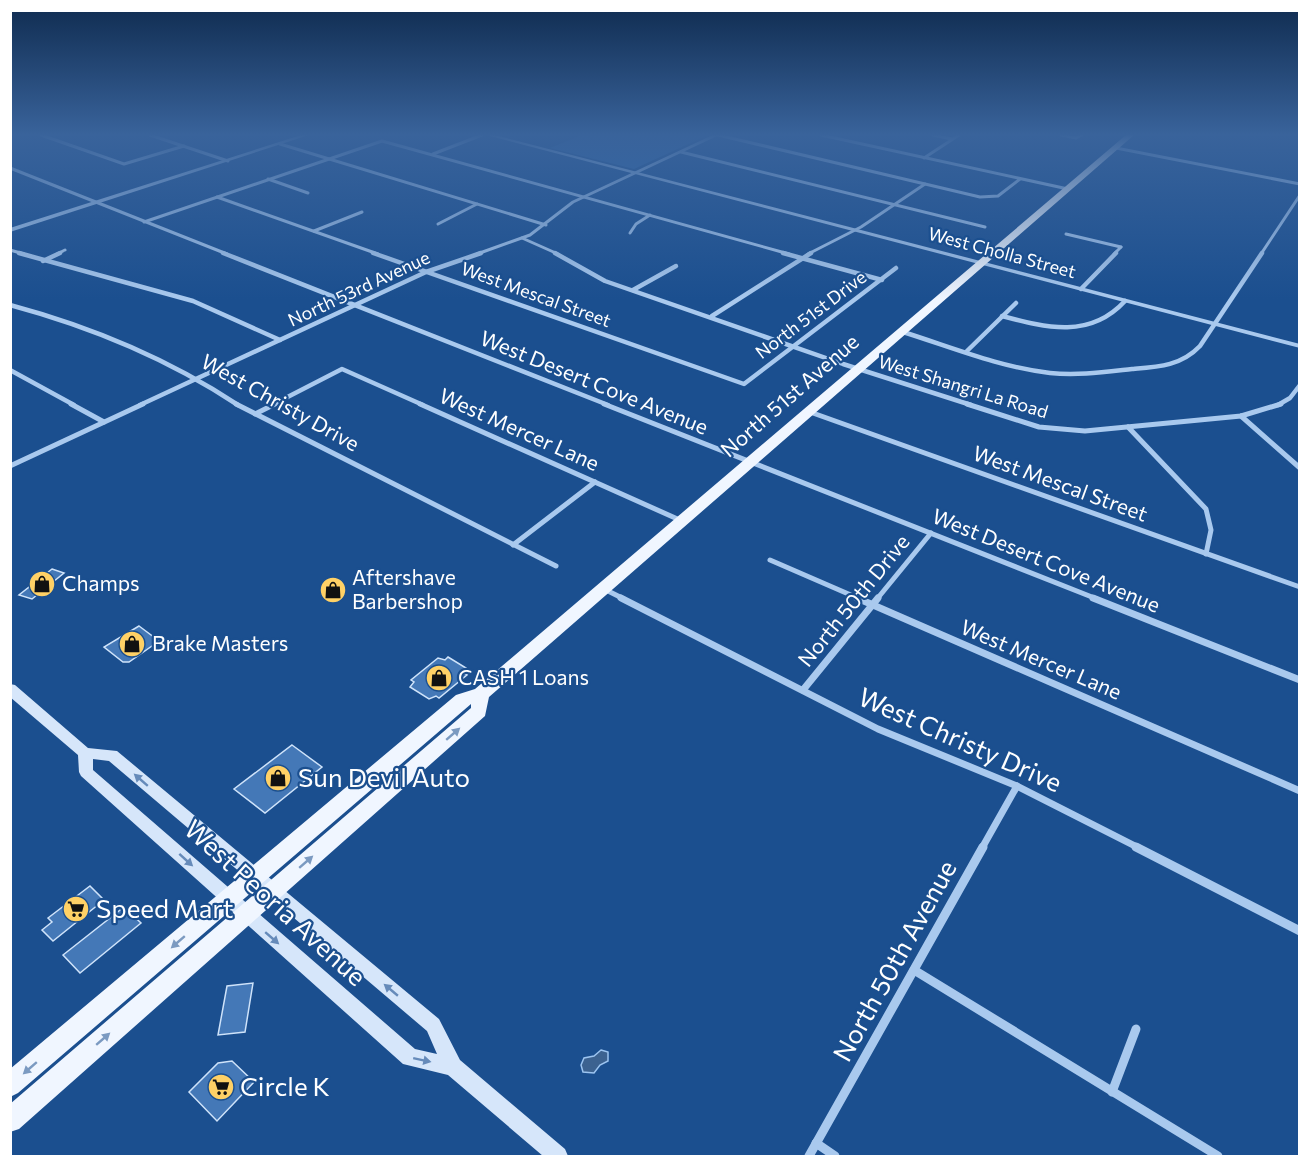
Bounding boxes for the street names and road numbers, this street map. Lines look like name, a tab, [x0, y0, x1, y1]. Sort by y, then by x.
street label: West Cholla Street	[926, 222, 1078, 282]
street label: North 53rd Avenue	[284, 246, 433, 331]
street label: West Mescal Street	[459, 257, 614, 331]
street label: North 51st Drive	[751, 265, 870, 363]
street label: West Desert Cove Avenue	[477, 324, 712, 439]
street label: North 51st Avenue	[715, 328, 863, 462]
street label: West Christy Drive	[197, 348, 364, 456]
street label: West Shangri La Road	[876, 350, 1051, 422]
street label: West Mercer Lane	[436, 382, 603, 475]
street label: West Mescal Street	[970, 439, 1151, 526]
street label: West Desert Cove Avenue	[929, 502, 1164, 617]
street label: North 50th Drive	[792, 529, 914, 671]
street label: West Mercer Lane	[957, 613, 1126, 704]
street label: West Christy Drive	[854, 680, 1067, 797]
street label: West Peoria Avenue	[179, 812, 373, 991]
street label: North 50th Avenue	[826, 854, 962, 1066]

